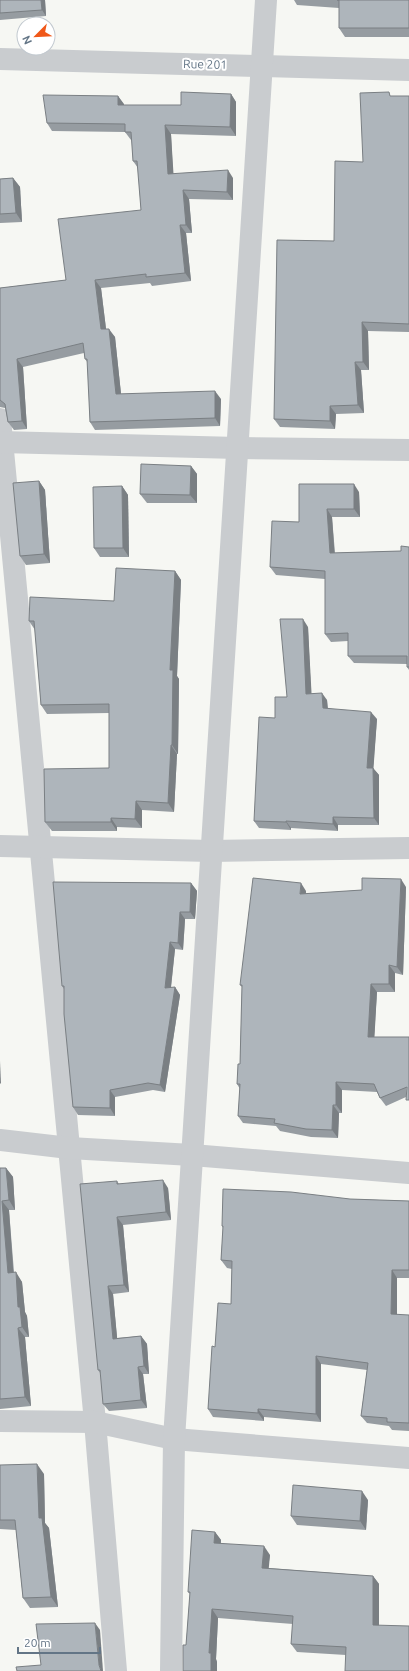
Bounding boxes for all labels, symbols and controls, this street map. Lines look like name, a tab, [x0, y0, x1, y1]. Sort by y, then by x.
north arrow	[16, 16, 56, 56]
text: N	[20, 34, 34, 46]
street label: Rue 201	[183, 57, 227, 71]
scale bar	[18, 1629, 100, 1655]
text: 20 m	[24, 1636, 51, 1649]

